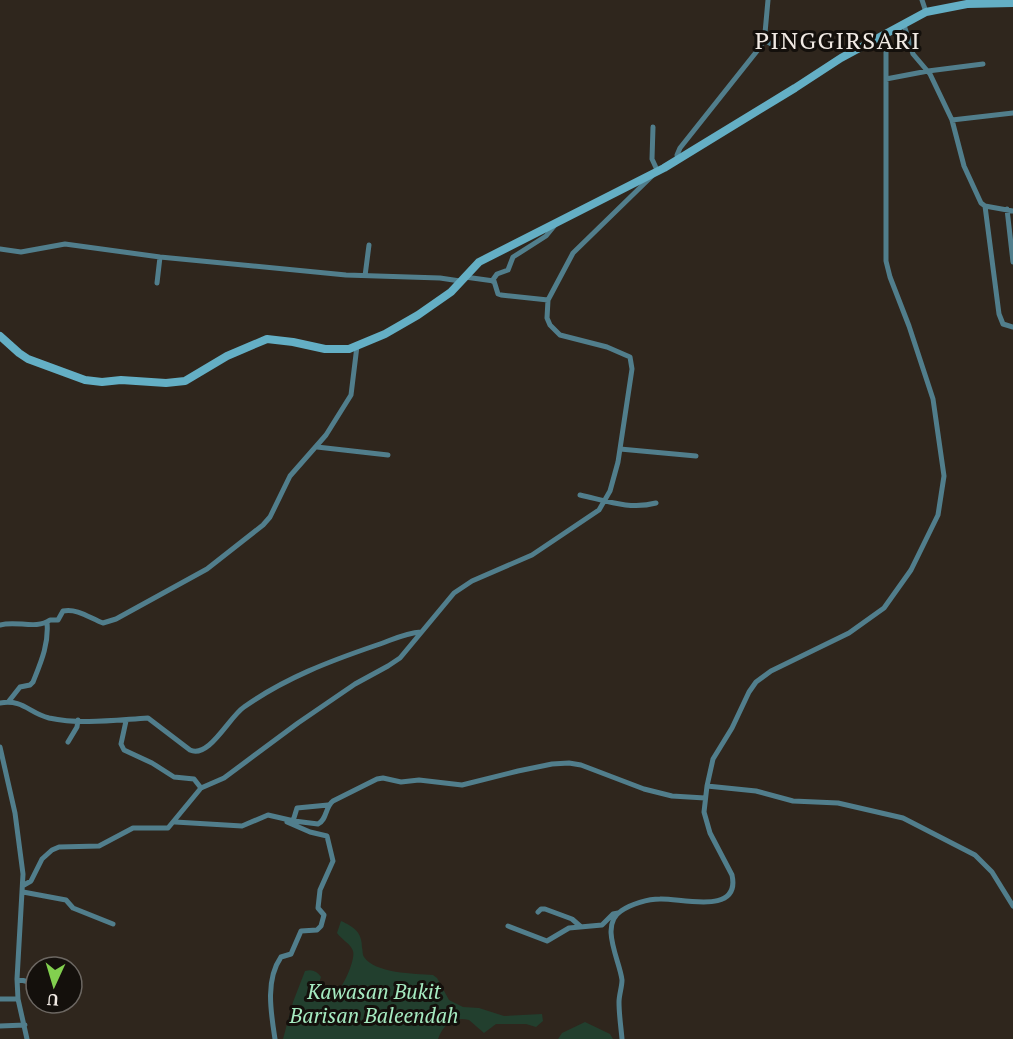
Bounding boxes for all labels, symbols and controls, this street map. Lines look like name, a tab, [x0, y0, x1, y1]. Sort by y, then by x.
district label: PINGGIRSARI	[755, 24, 921, 56]
north arrow	[24, 955, 84, 1015]
park label: Kawasan Bukit Barisan Baleendah	[289, 977, 458, 1029]
text: U	[46, 989, 59, 1011]

